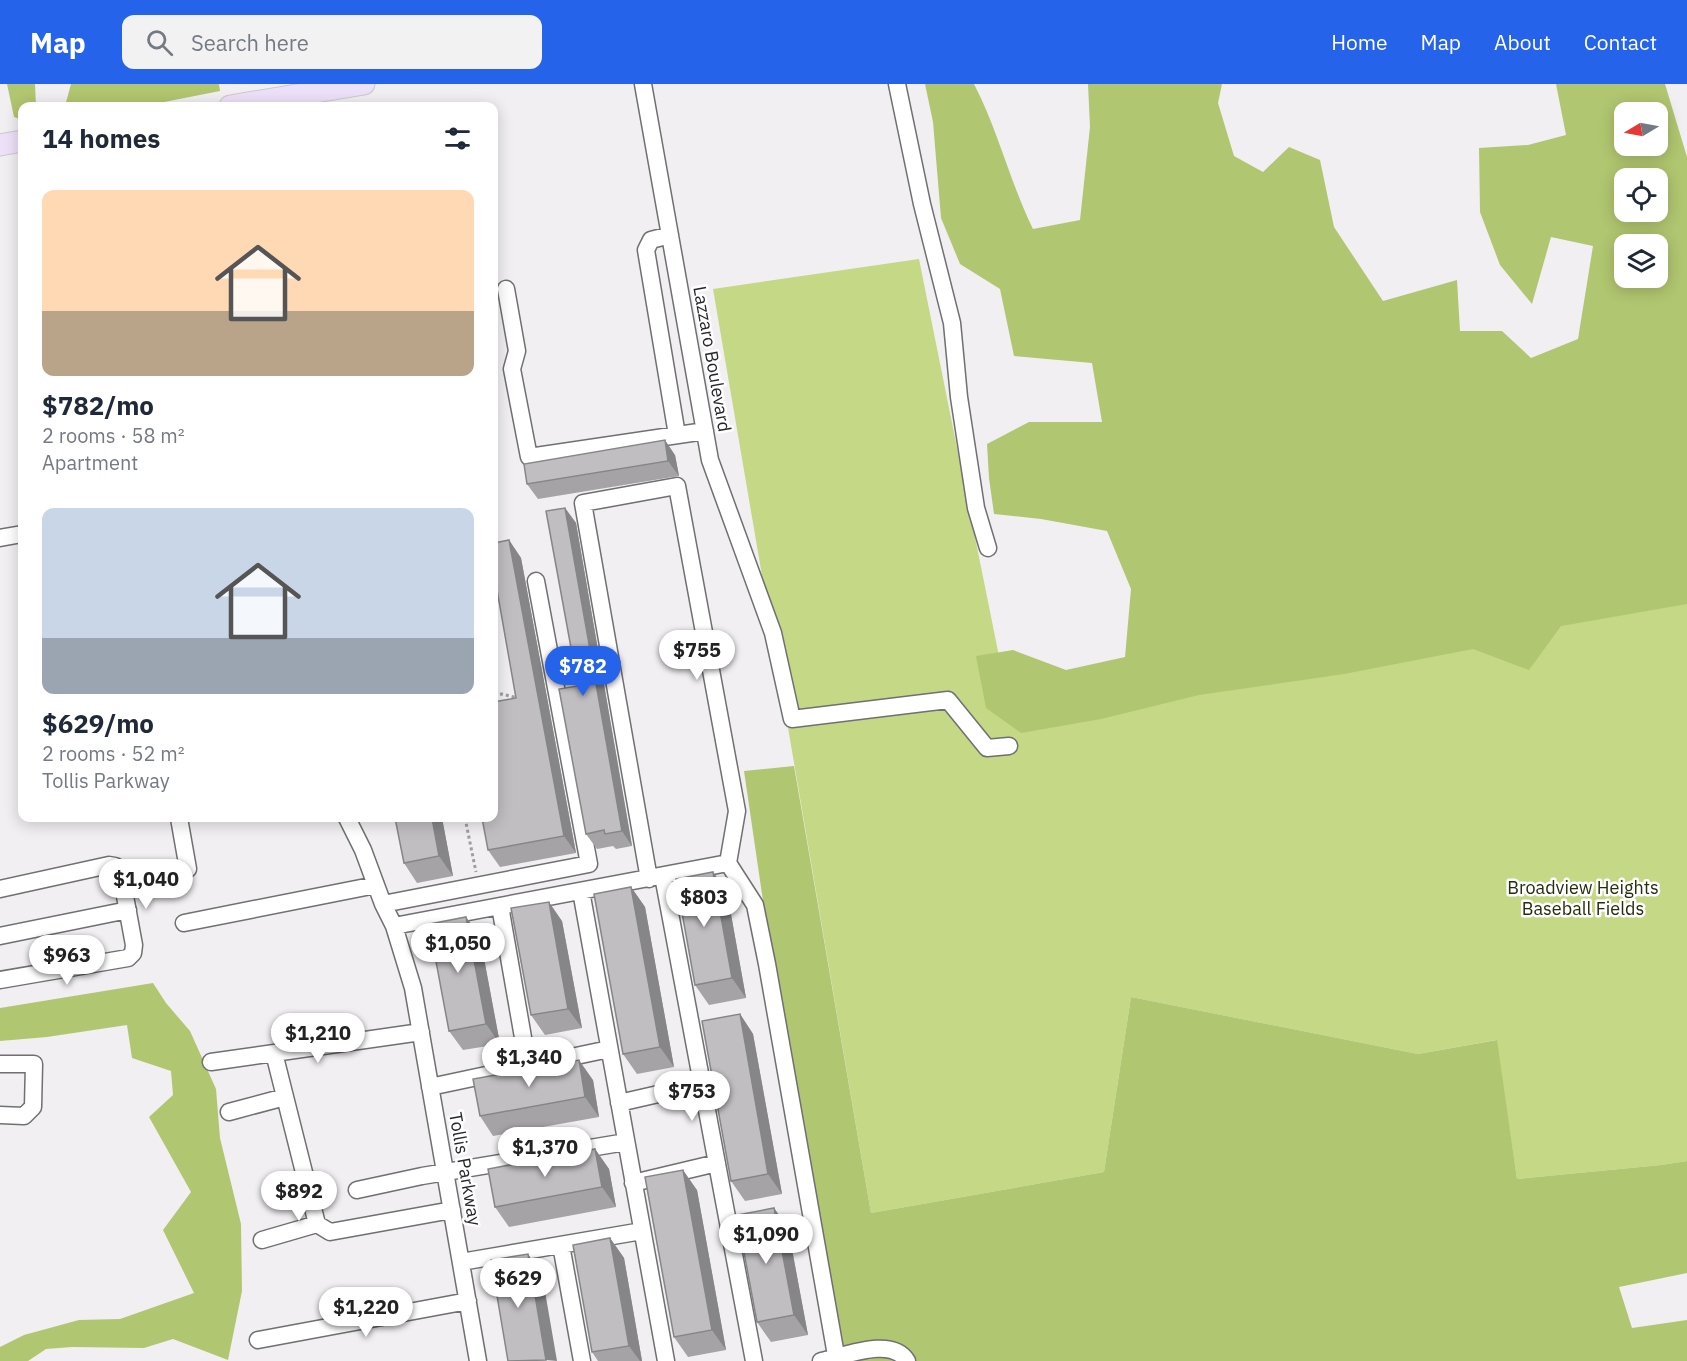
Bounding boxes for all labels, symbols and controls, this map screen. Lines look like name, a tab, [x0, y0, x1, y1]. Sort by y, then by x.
search box	[122, 15, 542, 69]
text: Map	[30, 24, 86, 61]
icon: search	[143, 26, 176, 59]
text: Search here	[191, 28, 309, 57]
text: Home	[1331, 28, 1388, 56]
text: Map	[1421, 28, 1461, 56]
text: About	[1494, 28, 1551, 56]
text: Contact	[1584, 28, 1657, 56]
north arrow	[1614, 102, 1668, 156]
map controls	[1614, 102, 1668, 288]
text: 14 homes	[42, 121, 160, 155]
icon: filters	[441, 122, 474, 155]
button: locate	[1614, 168, 1668, 222]
icon: home	[204, 229, 312, 337]
button: layers	[1614, 234, 1668, 288]
street label: Lazzaro Boulevard	[688, 284, 737, 434]
text: $782/mo	[42, 388, 154, 422]
text: 2 rooms · 58 m²	[42, 422, 185, 449]
text: Apartment	[42, 449, 138, 476]
icon: home	[204, 547, 312, 655]
pin: $755	[661, 630, 733, 681]
text: $755	[673, 636, 721, 663]
pin: $782	[547, 646, 619, 697]
text: $782	[559, 652, 607, 679]
text: $629/mo	[42, 706, 154, 740]
text: 2 rooms · 52 m²	[42, 740, 185, 767]
text: Tollis Parkway	[42, 767, 170, 794]
pin: $1,040	[97, 859, 195, 910]
text: $1,040	[113, 865, 179, 892]
park label: Broadview Heights Baseball Fields	[1507, 876, 1659, 920]
pin: $803	[668, 877, 740, 928]
text: $803	[680, 883, 728, 910]
pin: $1,050	[409, 923, 507, 974]
text: $1,050	[425, 929, 491, 956]
pin: $963	[31, 935, 103, 986]
text: $963	[43, 941, 91, 968]
pin: $1,210	[269, 1013, 367, 1064]
text: $1,210	[285, 1019, 351, 1046]
pin: $1,340	[480, 1037, 578, 1088]
text: $1,340	[496, 1043, 562, 1070]
pin: $753	[656, 1071, 728, 1122]
text: $753	[668, 1077, 716, 1104]
street label: Tollis Parkway	[444, 1110, 487, 1228]
pin: $1,370	[496, 1127, 594, 1178]
text: $1,370	[512, 1133, 578, 1160]
pin: $892	[263, 1171, 335, 1222]
text: $892	[275, 1177, 323, 1204]
pin: $1,090	[717, 1214, 815, 1265]
text: $1,090	[733, 1220, 799, 1247]
pin: $629	[482, 1258, 554, 1309]
text: $629	[494, 1264, 542, 1291]
pin: $1,220	[317, 1287, 415, 1338]
text: $1,220	[333, 1293, 399, 1320]

